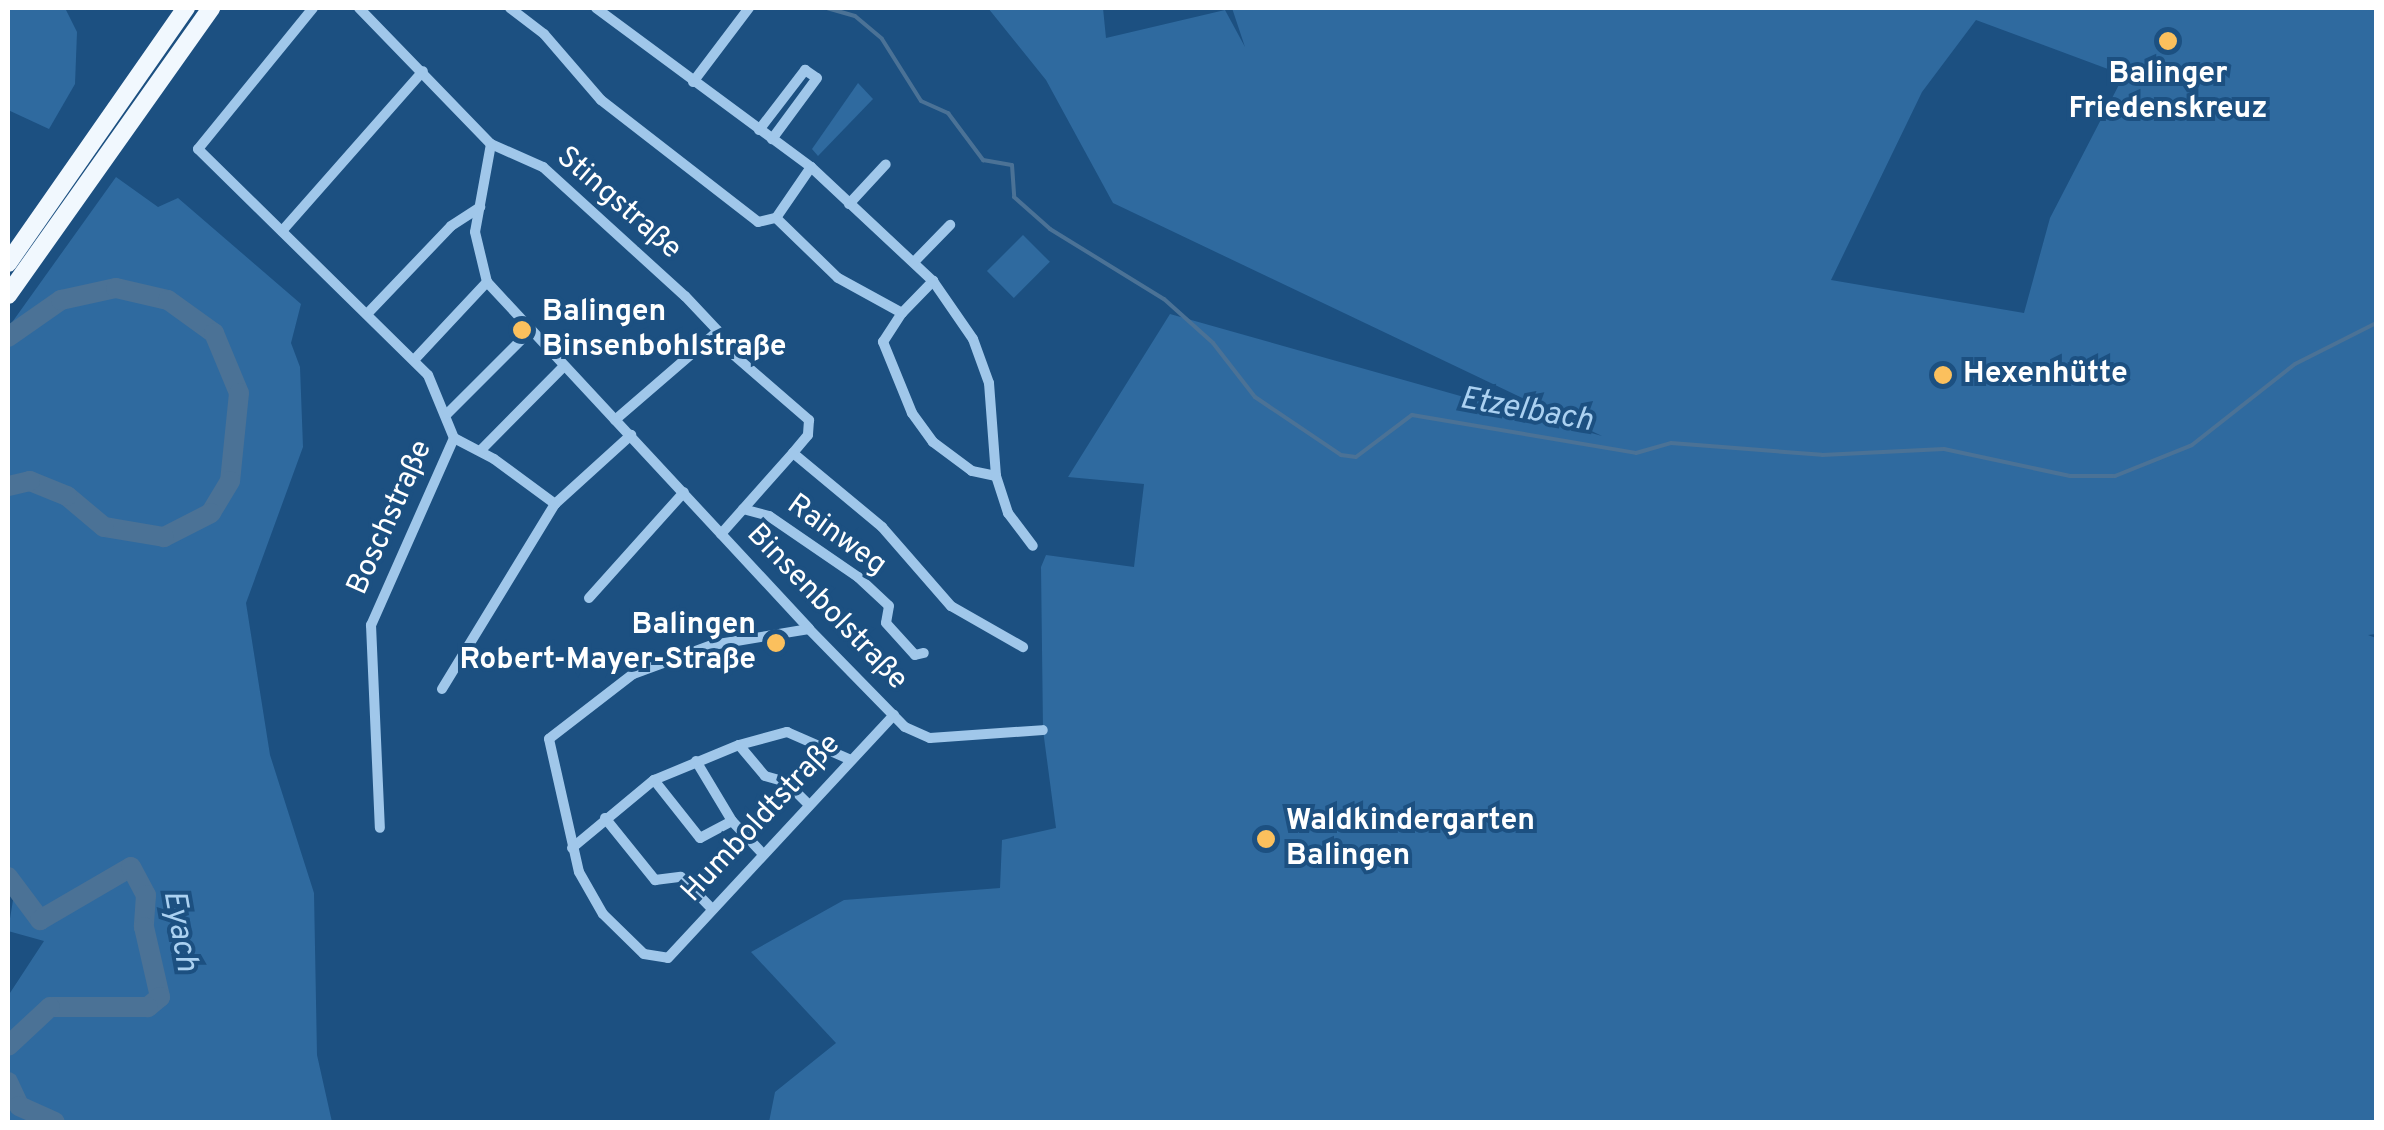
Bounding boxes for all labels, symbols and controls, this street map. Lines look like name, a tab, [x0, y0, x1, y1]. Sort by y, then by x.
marker: Balinger Friedenskreuz	[2157, 30, 2179, 52]
place label: Balinger Friedenskreuz	[2069, 57, 2267, 128]
street label: Stingstraße	[548, 140, 688, 268]
place label: Balingen Binsenbohlstraße	[542, 295, 787, 366]
marker: Balingen Binsenbohlstraße	[511, 319, 533, 341]
place label: Hexenhütte	[1963, 357, 2128, 393]
marker: Hexenhütte	[1932, 364, 1954, 386]
water label: Etzelbach	[1456, 380, 1596, 442]
street label: Boschstraße	[341, 435, 441, 601]
street label: Rainweg	[779, 488, 893, 584]
street label: Binsenbolstraße	[738, 518, 914, 698]
place label: Balingen Robert-Mayer-Straße	[459, 608, 756, 678]
marker: Balingen Robert-Mayer-Straße	[765, 632, 787, 654]
street label: Humboldtstraße	[675, 727, 849, 911]
place label: Waldkindergarten Balingen	[1286, 804, 1535, 874]
marker: Waldkindergarten Balingen	[1255, 828, 1277, 850]
water label: Eyach	[153, 887, 205, 975]

